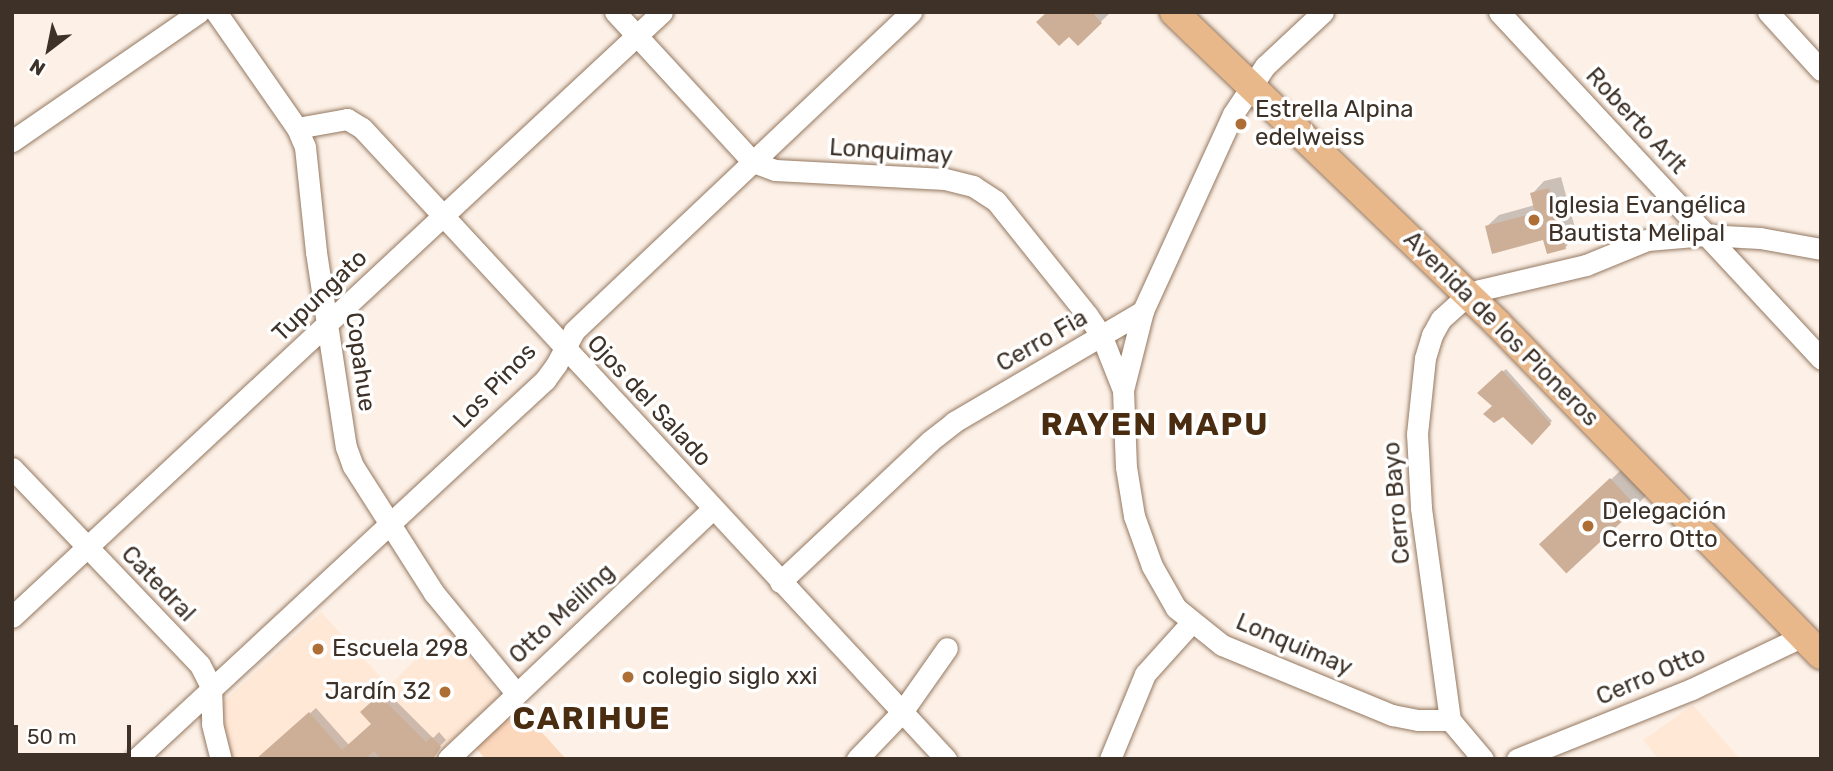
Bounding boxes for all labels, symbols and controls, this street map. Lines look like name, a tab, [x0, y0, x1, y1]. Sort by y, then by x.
north arrow	[14, 14, 84, 84]
text: N	[26, 54, 50, 81]
street label: Roberto Arlt	[1579, 62, 1693, 180]
place label: Estrella Alpina edelweiss	[1255, 96, 1414, 152]
marker: Estrella Alpina edelweiss	[1233, 116, 1249, 132]
street label: Lonquimay	[828, 133, 954, 171]
place label: Iglesia Evangélica Bautista Melipal	[1548, 192, 1746, 248]
marker: Iglesia Evangélica Bautista Melipal	[1526, 212, 1542, 228]
street label: Avenida de los Pioneros	[1397, 225, 1605, 433]
street label: Tupungato	[267, 244, 373, 348]
street label: Cerro Fia	[991, 303, 1093, 379]
street label: Copahue	[339, 311, 381, 413]
street label: Ojos del Salado	[581, 329, 717, 473]
street label: Los Pinos	[448, 338, 542, 434]
district label: RAYEN MAPU	[1042, 405, 1268, 443]
street label: Cerro Bayo	[1377, 441, 1417, 565]
place label: Delegación Cerro Otto	[1602, 498, 1726, 554]
marker: Delegación Cerro Otto	[1580, 518, 1596, 534]
street label: Catedral	[115, 540, 201, 628]
street label: Otto Meiling	[503, 558, 621, 670]
street label: Lonquimay	[1231, 608, 1357, 682]
place label: Escuela 298	[332, 635, 468, 663]
street label: Cerro Otto	[1592, 640, 1710, 712]
marker: Escuela 298	[310, 641, 326, 657]
place label: colegio siglo xxi	[642, 663, 818, 691]
marker: colegio siglo xxi	[620, 669, 636, 685]
place label: Jardín 32	[325, 678, 431, 706]
marker: Jardín 32	[437, 684, 453, 700]
district label: CARIHUE	[513, 699, 671, 737]
scale bar	[18, 712, 135, 756]
text: 50 m	[27, 724, 77, 749]

